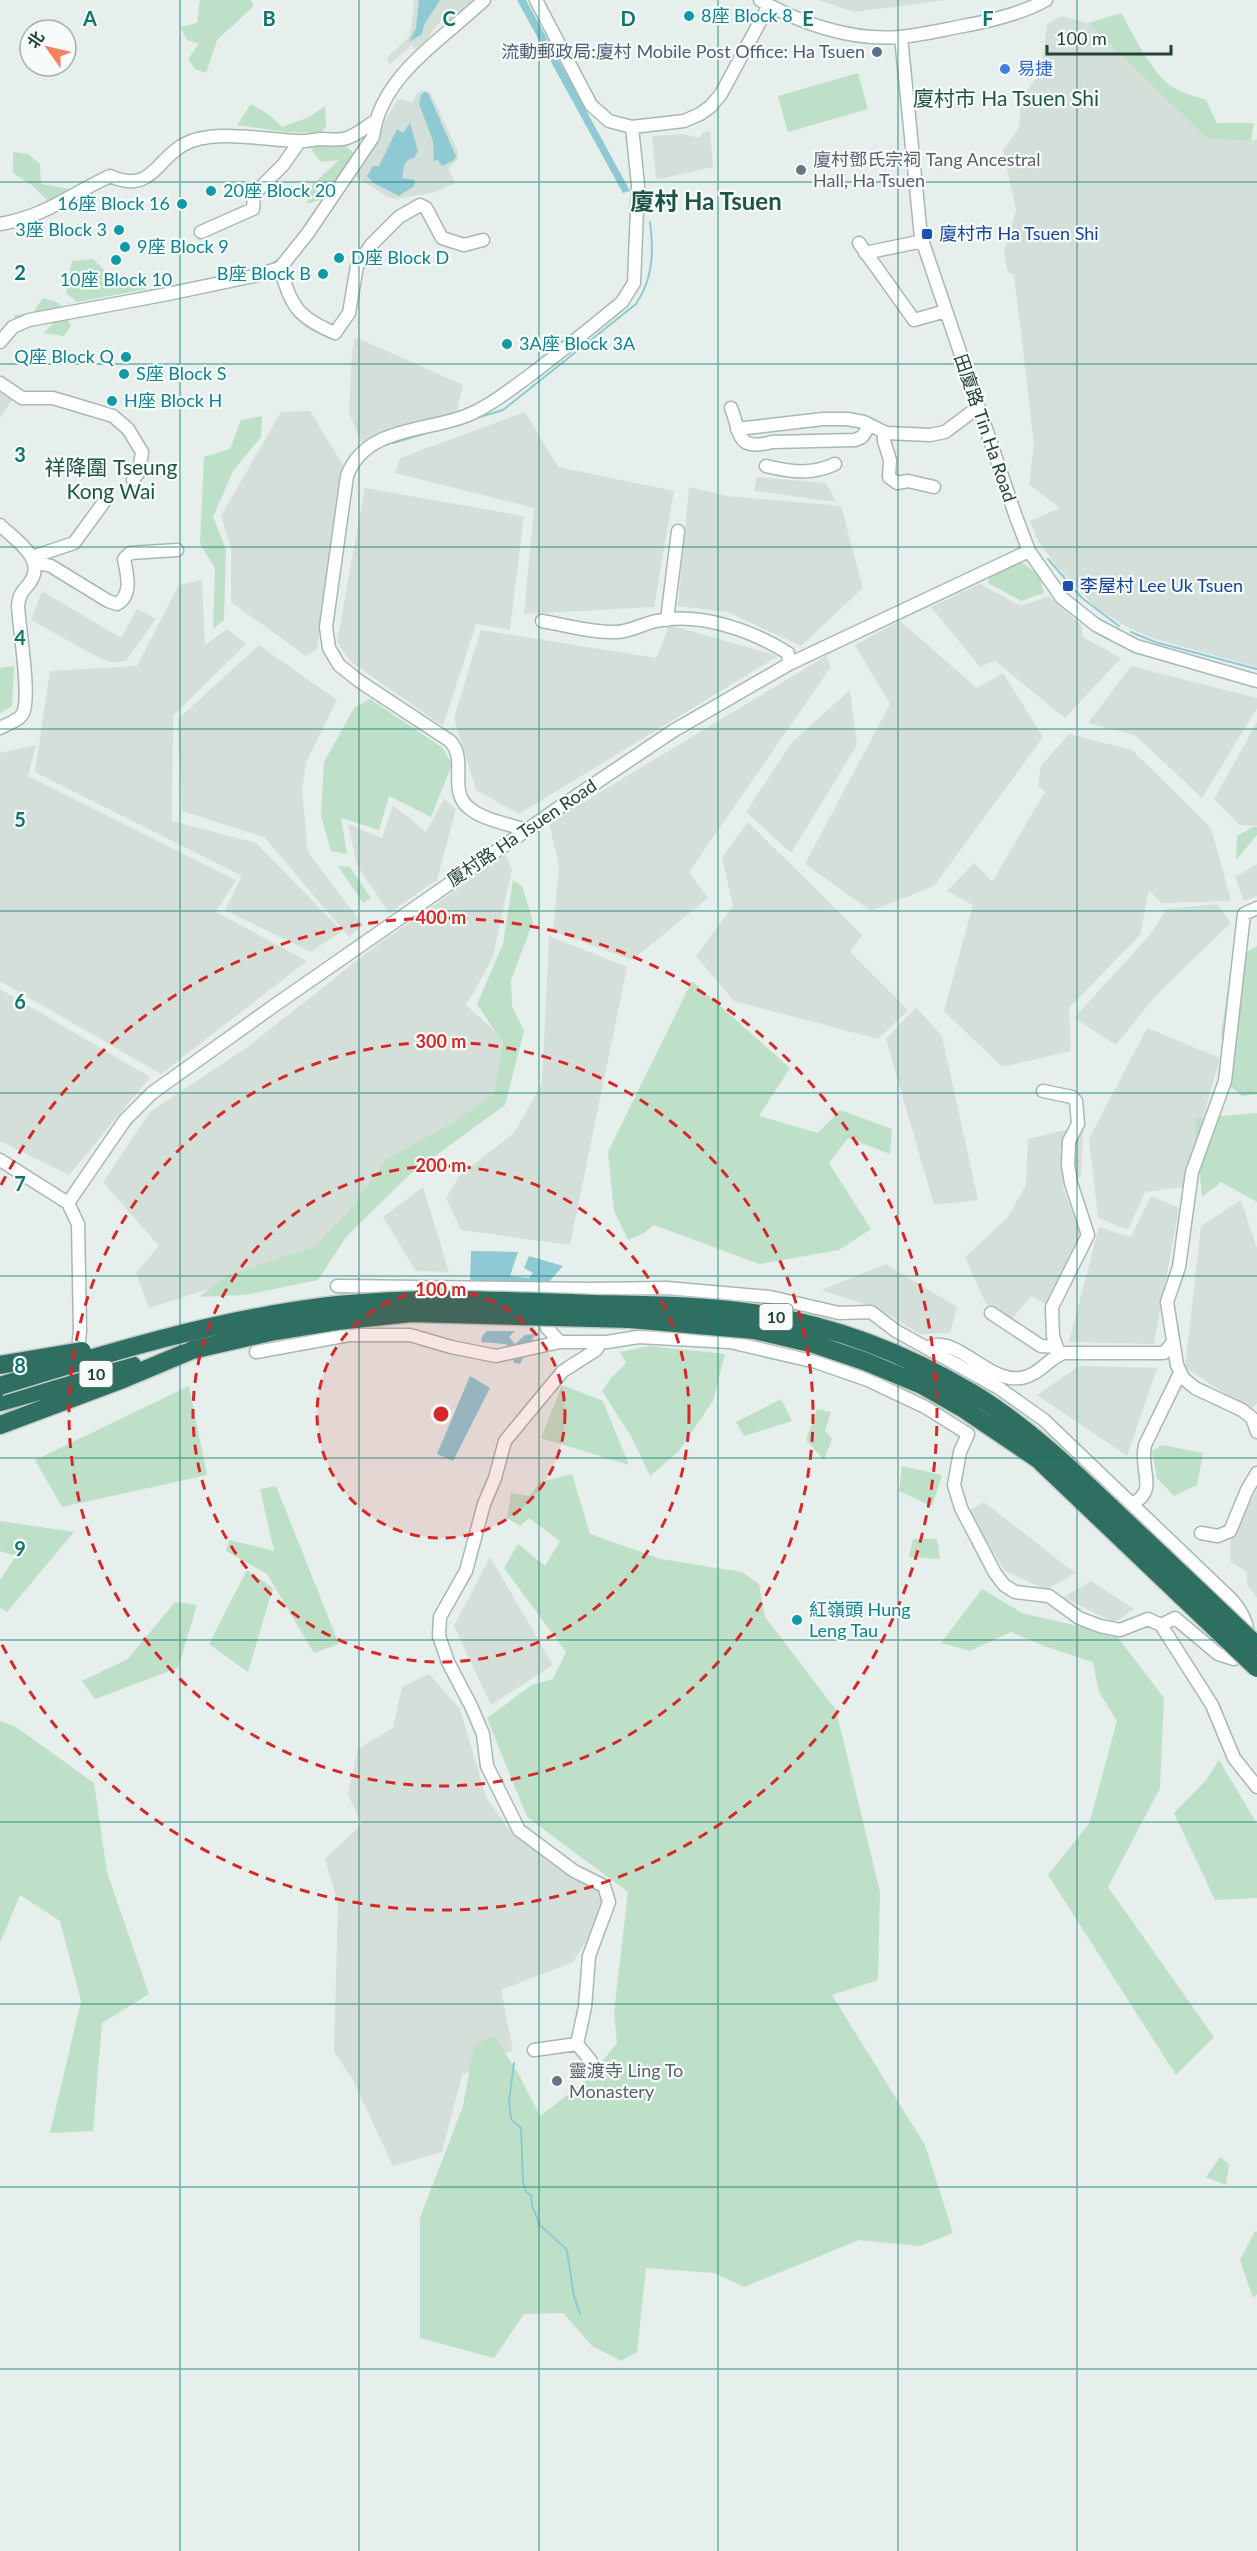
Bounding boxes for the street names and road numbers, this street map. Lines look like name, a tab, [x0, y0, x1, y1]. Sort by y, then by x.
street label: 田廈路 Tin Ha Road	[950, 351, 1022, 505]
street label: 廈村路 Ha Tsuen Road	[443, 774, 600, 890]
road number: 10	[760, 1304, 792, 1330]
road number: 10	[80, 1361, 112, 1387]

